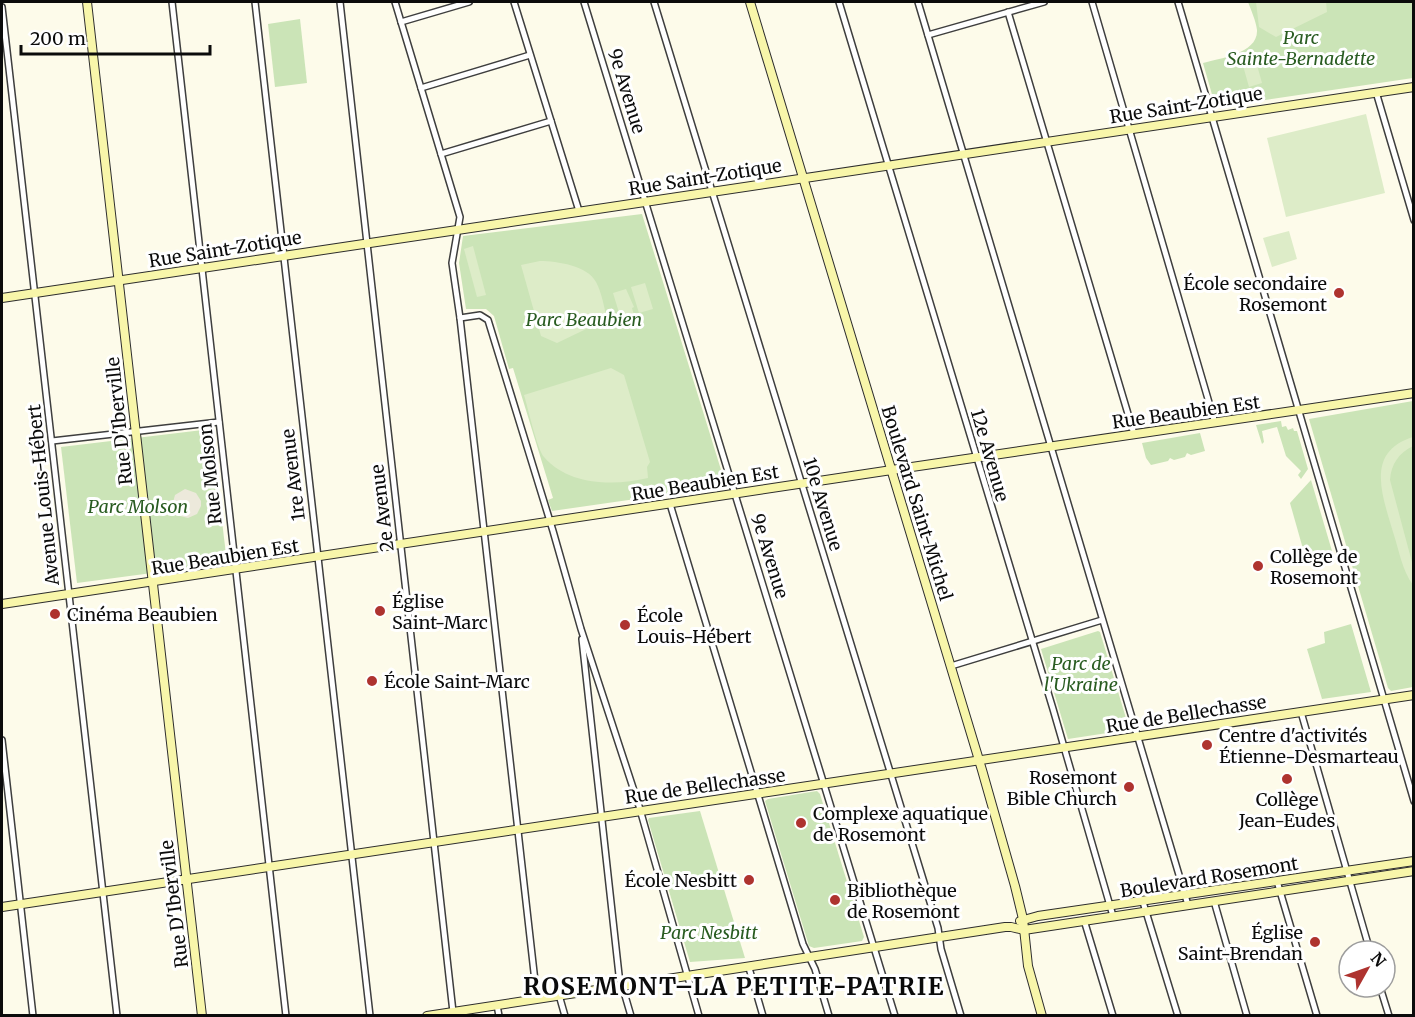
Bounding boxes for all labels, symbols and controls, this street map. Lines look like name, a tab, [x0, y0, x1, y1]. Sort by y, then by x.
scale bar	[21, 18, 210, 56]
park label: Parc Sainte-Bernadette	[1227, 26, 1375, 70]
text: 200 m	[30, 27, 86, 50]
street label: 9e Avenue	[603, 46, 651, 136]
street label: Rue Saint-Zotique	[1108, 82, 1264, 128]
street label: Rue Saint-Zotique	[627, 154, 783, 200]
street label: Rue Saint-Zotique	[147, 226, 303, 272]
place label: École secondaire Rosemont	[1183, 272, 1327, 316]
marker: École secondaire Rosemont	[1332, 286, 1346, 300]
park label: Parc Beaubien	[526, 308, 642, 331]
street label: Rue D'Iberville	[101, 356, 137, 486]
street label: Rue Beaubien Est	[1111, 390, 1261, 434]
street label: Avenue Louis-Hébert	[22, 403, 64, 588]
street label: Boulevard Saint-Michel	[876, 403, 958, 604]
street label: 12e Avenue	[966, 406, 1014, 504]
street label: Rue Molson	[193, 422, 227, 526]
street label: 1re Avenue	[276, 428, 310, 522]
street label: 10e Avenue	[798, 455, 848, 553]
street label: Rue Beaubien Est	[630, 460, 780, 506]
street label: 2e Avenue	[365, 463, 399, 553]
park label: Parc Molson	[88, 495, 188, 518]
street label: 9e Avenue	[746, 511, 794, 601]
street label: Rue Beaubien Est	[150, 534, 300, 580]
place label: Collège de Rosemont	[1270, 545, 1358, 589]
marker: Collège de Rosemont	[1251, 559, 1265, 573]
place label: Église Saint-Marc	[392, 590, 488, 634]
place label: Cinéma Beaubien	[67, 603, 218, 626]
marker: Église Saint-Marc	[373, 604, 387, 618]
place label: École Louis-Hébert	[637, 604, 752, 648]
marker: Cinéma Beaubien	[48, 607, 62, 621]
marker: École Louis-Hébert	[618, 618, 632, 632]
park label: Parc de l'Ukraine	[1044, 652, 1118, 696]
place label: École Saint-Marc	[384, 670, 530, 693]
marker: École Saint-Marc	[365, 674, 379, 688]
street label: Rue de Bellechasse	[1104, 690, 1268, 738]
place label: Centre d'activités Étienne-Desmarteau	[1219, 724, 1399, 768]
marker: Centre d'activités Étienne-Desmarteau	[1200, 738, 1214, 752]
street label: Rue de Bellechasse	[623, 763, 787, 809]
place label: Rosemont Bible Church	[1007, 766, 1117, 810]
marker: Collège Jean-Eudes	[1280, 772, 1294, 786]
marker: Rosemont Bible Church	[1122, 780, 1136, 794]
place label: Collège Jean-Eudes	[1238, 788, 1336, 832]
place label: Complexe aquatique de Rosemont	[813, 802, 988, 846]
marker: Complexe aquatique de Rosemont	[794, 816, 808, 830]
street label: Rue D'Iberville	[155, 839, 193, 969]
street label: Boulevard Rosemont	[1118, 852, 1300, 902]
place label: École Nesbitt	[624, 869, 737, 892]
marker: École Nesbitt	[742, 873, 756, 887]
place label: Bibliothèque de Rosemont	[847, 879, 960, 923]
marker: Bibliothèque de Rosemont	[828, 893, 842, 907]
park label: Parc Nesbitt	[660, 921, 758, 944]
place label: Église Saint-Brendan	[1178, 921, 1303, 965]
marker: Église Saint-Brendan	[1308, 935, 1322, 949]
north arrow	[1337, 939, 1397, 999]
text: N	[1367, 948, 1390, 971]
district label: ROSEMONT–LA PETITE-PATRIE	[523, 971, 945, 1002]

